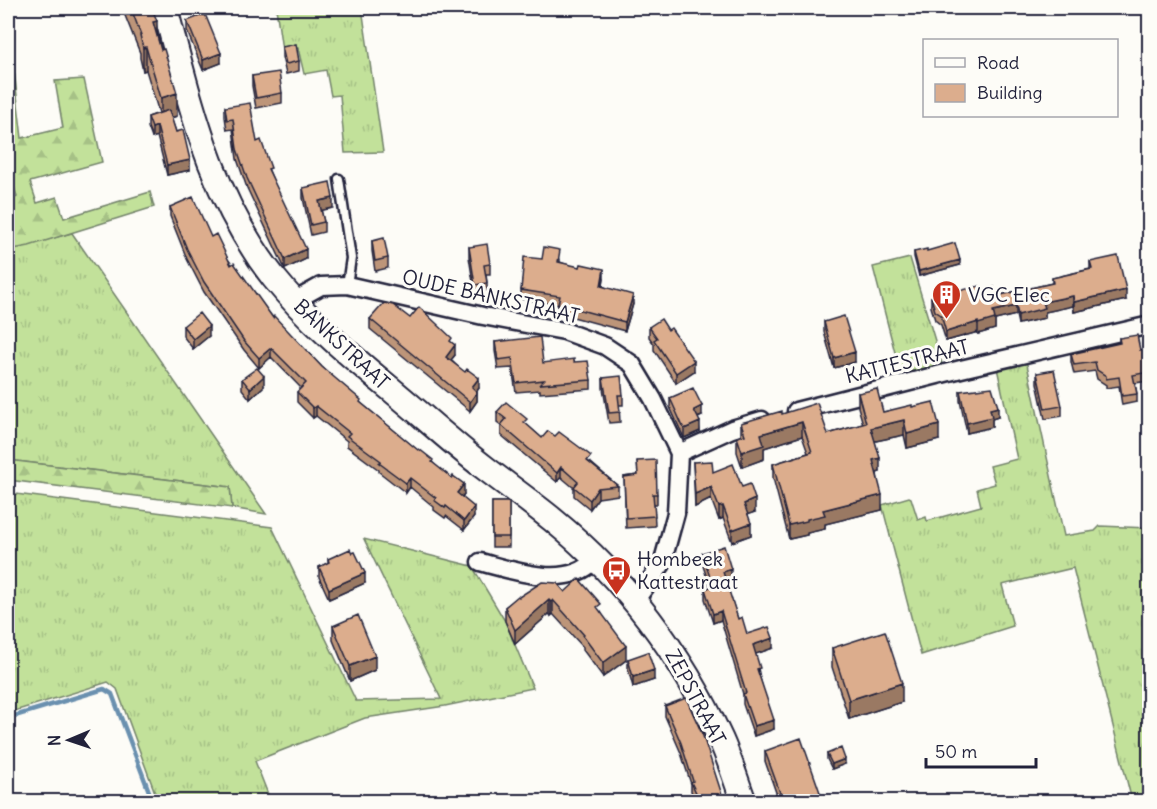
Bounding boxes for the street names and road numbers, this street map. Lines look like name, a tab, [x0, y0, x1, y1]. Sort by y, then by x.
street label: OUDE BANKSTRAAT	[400, 263, 582, 329]
street label: BANKSTRAAT	[289, 293, 395, 395]
street label: KATTESTRAAT	[843, 334, 971, 388]
street label: ZEPSTRAAT	[660, 645, 732, 749]

